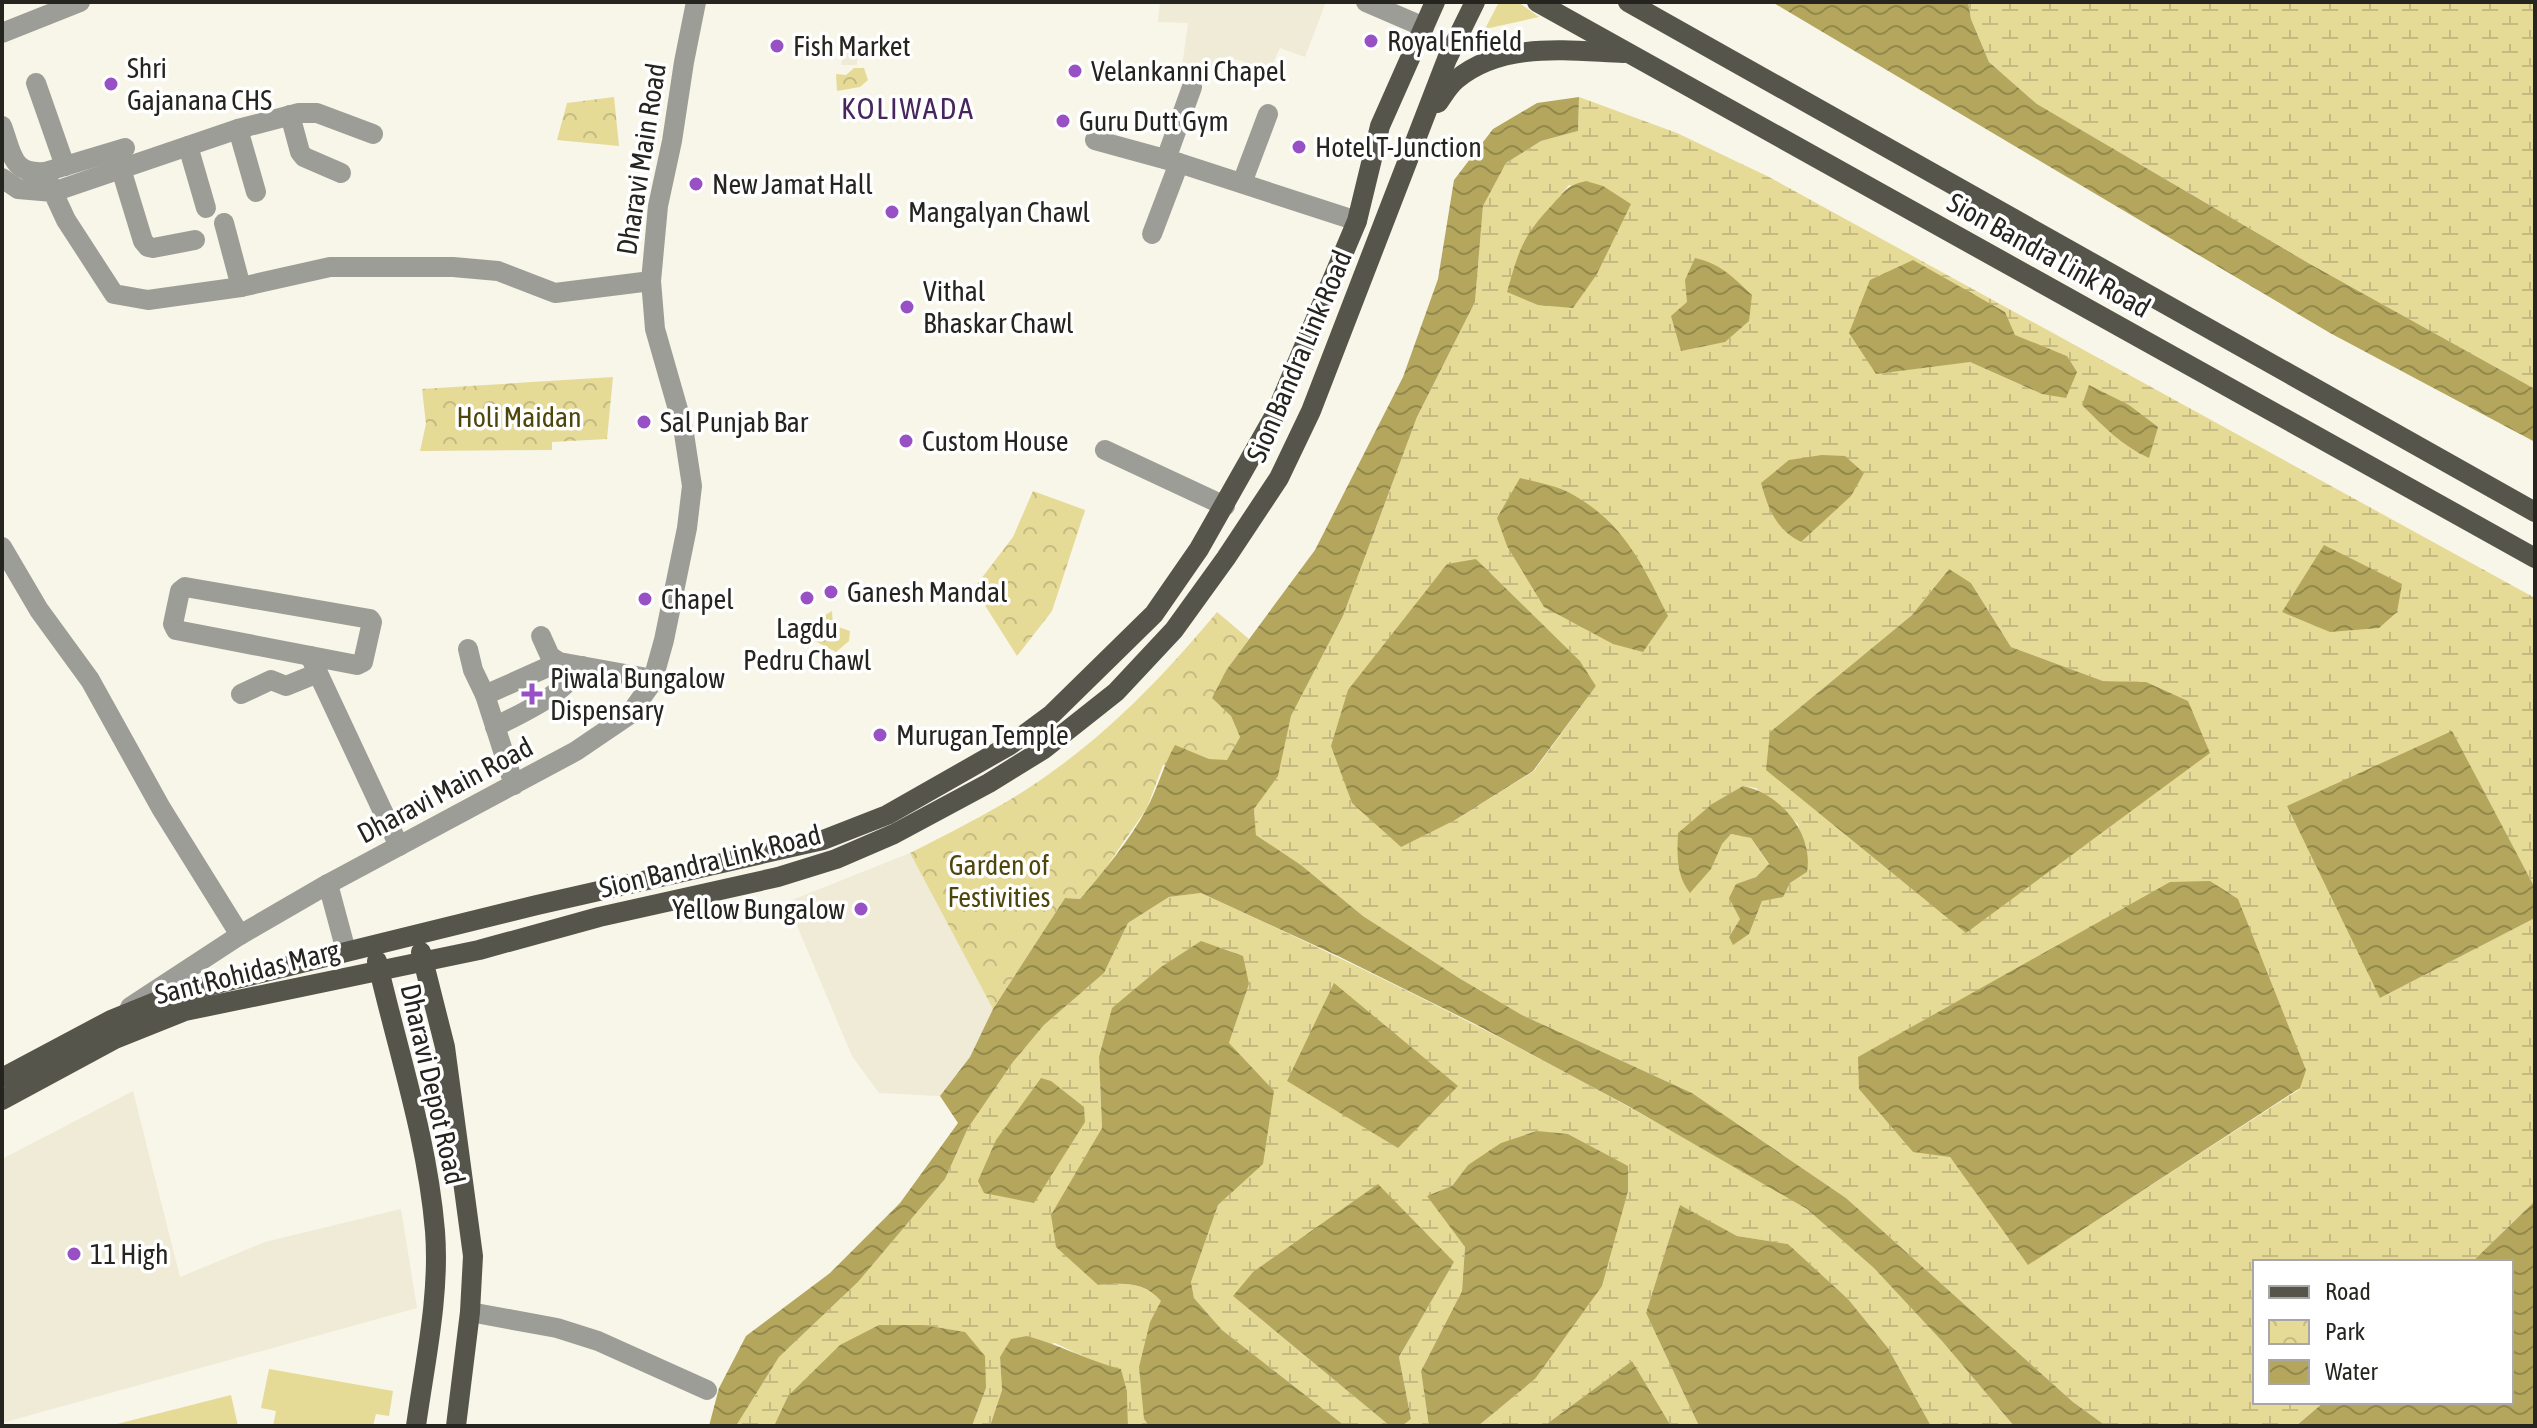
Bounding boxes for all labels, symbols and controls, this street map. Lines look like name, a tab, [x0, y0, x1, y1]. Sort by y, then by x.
place label: Royal Enfield	[1387, 25, 1522, 57]
place label: Fish Market	[793, 30, 911, 62]
marker: Royal Enfield	[1362, 32, 1380, 50]
marker: Fish Market	[768, 37, 786, 55]
place label: Shri Gajanana CHS	[127, 52, 272, 116]
place label: Velankanni Chapel	[1091, 55, 1287, 87]
street label: Dharavi Main Road	[610, 61, 672, 257]
marker: Velankanni Chapel	[1066, 62, 1084, 80]
marker: Shri Gajanana CHS	[102, 75, 120, 93]
district label: KOLIWADA	[841, 91, 975, 125]
place label: Guru Dutt Gym	[1079, 105, 1229, 137]
marker: Guru Dutt Gym	[1054, 112, 1072, 130]
place label: Hotel T-Junction	[1315, 131, 1482, 163]
marker: Hotel T-Junction	[1290, 138, 1308, 156]
place label: New Jamat Hall	[712, 168, 873, 200]
marker: New Jamat Hall	[687, 175, 705, 193]
street label: Sion Bandra Link Road	[1942, 186, 2156, 324]
place label: Mangalyan Chawl	[908, 196, 1091, 228]
marker: Mangalyan Chawl	[883, 203, 901, 221]
street label: Sion Bandra Link Road	[1240, 245, 1358, 467]
place label: Vithal Bhaskar Chawl	[923, 275, 1074, 339]
marker: Vithal Bhaskar Chawl	[898, 298, 916, 316]
park label: Holi Maidan	[456, 401, 582, 433]
place label: Sal Punjab Bar	[660, 406, 809, 438]
marker: Sal Punjab Bar	[635, 413, 653, 431]
place label: Custom House	[922, 425, 1069, 457]
marker: Custom House	[897, 432, 915, 450]
place label: Ganesh Mandal	[847, 576, 1008, 608]
place label: Chapel	[661, 583, 734, 615]
marker: Ganesh Mandal	[822, 583, 840, 601]
marker: Lagdu Pedru Chawl	[798, 589, 816, 607]
marker: Chapel	[636, 590, 654, 608]
place label: Lagdu Pedru Chawl	[743, 612, 872, 676]
place label: Piwala Bungalow Dispensary	[550, 662, 725, 726]
marker: Piwala Bungalow Dispensary	[521, 683, 543, 705]
place label: Murugan Temple	[896, 719, 1069, 751]
marker: Murugan Temple	[871, 726, 889, 744]
street label: Dharavi Main Road	[352, 730, 538, 850]
street label: Sion Bandra Link Road	[596, 818, 824, 904]
park label: Garden of Festivities	[948, 849, 1050, 913]
place label: Yellow Bungalow	[672, 893, 845, 925]
marker: Yellow Bungalow	[852, 900, 870, 918]
street label: Sant Rohidas Marg	[152, 934, 342, 1010]
street label: Dharavi Depot Road	[394, 981, 472, 1187]
place label: 11 High	[90, 1238, 168, 1270]
marker: 11 High	[65, 1245, 83, 1263]
legend	[2253, 1260, 2513, 1404]
text: Road	[2325, 1278, 2371, 1305]
text: Park	[2325, 1318, 2366, 1345]
text: Water	[2325, 1358, 2378, 1385]

